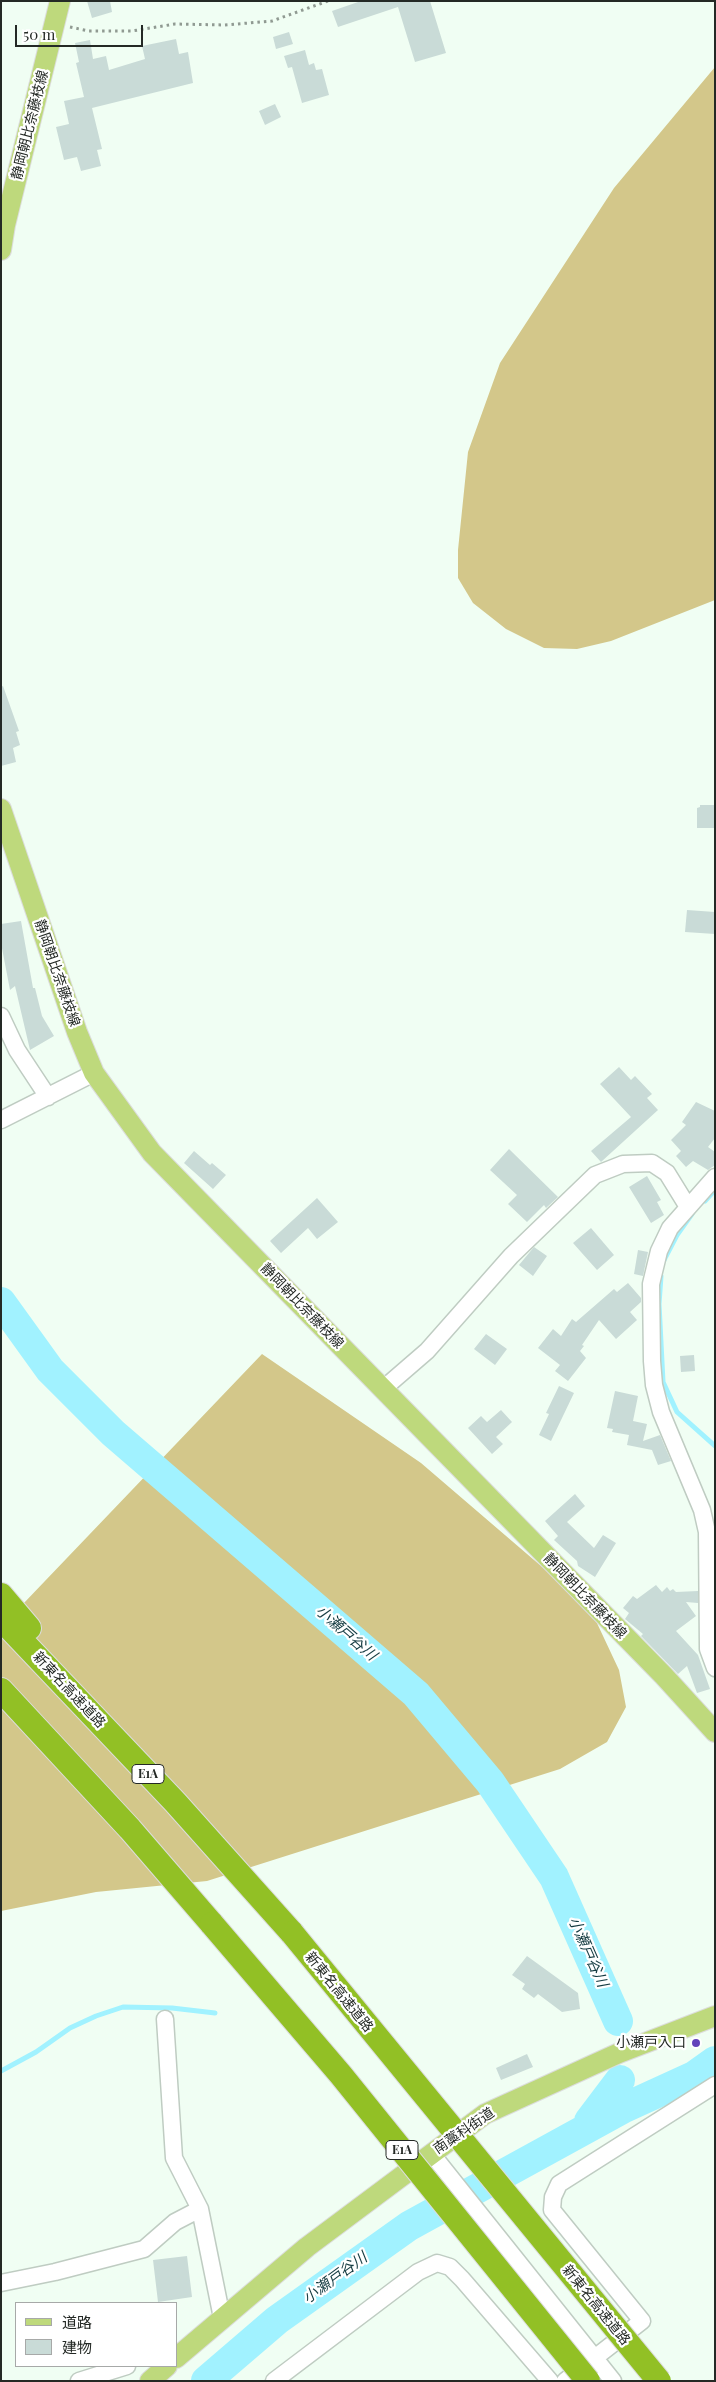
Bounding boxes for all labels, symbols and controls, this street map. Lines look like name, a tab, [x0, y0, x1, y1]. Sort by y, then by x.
scale bar	[18, 15, 145, 47]
text: 50 m	[23, 24, 55, 44]
street label: 静岡朝比奈藤枝線	[8, 69, 52, 181]
street label: 静岡朝比奈藤枝線	[31, 917, 83, 1029]
street label: 静岡朝比奈藤枝線	[257, 1260, 347, 1352]
street label: 静岡朝比奈藤枝線	[540, 1550, 630, 1642]
water label: 小瀬戸谷川	[312, 1602, 380, 1664]
street label: 新東名高速道路	[29, 1648, 109, 1732]
road number: E1A	[132, 1765, 164, 1784]
water label: 小瀬戸谷川	[565, 1914, 611, 1990]
street label: 新東名高速道路	[302, 1949, 376, 2035]
place label: 小瀬戸入口	[616, 2035, 686, 2051]
marker: 小瀬戸入口	[690, 2037, 702, 2049]
street label: 南藁科街道	[430, 2104, 498, 2158]
road number: E1A	[386, 2140, 418, 2160]
water label: 小瀬戸谷川	[299, 2249, 371, 2307]
street label: 新東名高速道路	[559, 2262, 633, 2348]
legend	[15, 2302, 178, 2367]
text: 道路	[62, 2312, 92, 2332]
text: 建物	[62, 2337, 92, 2357]

